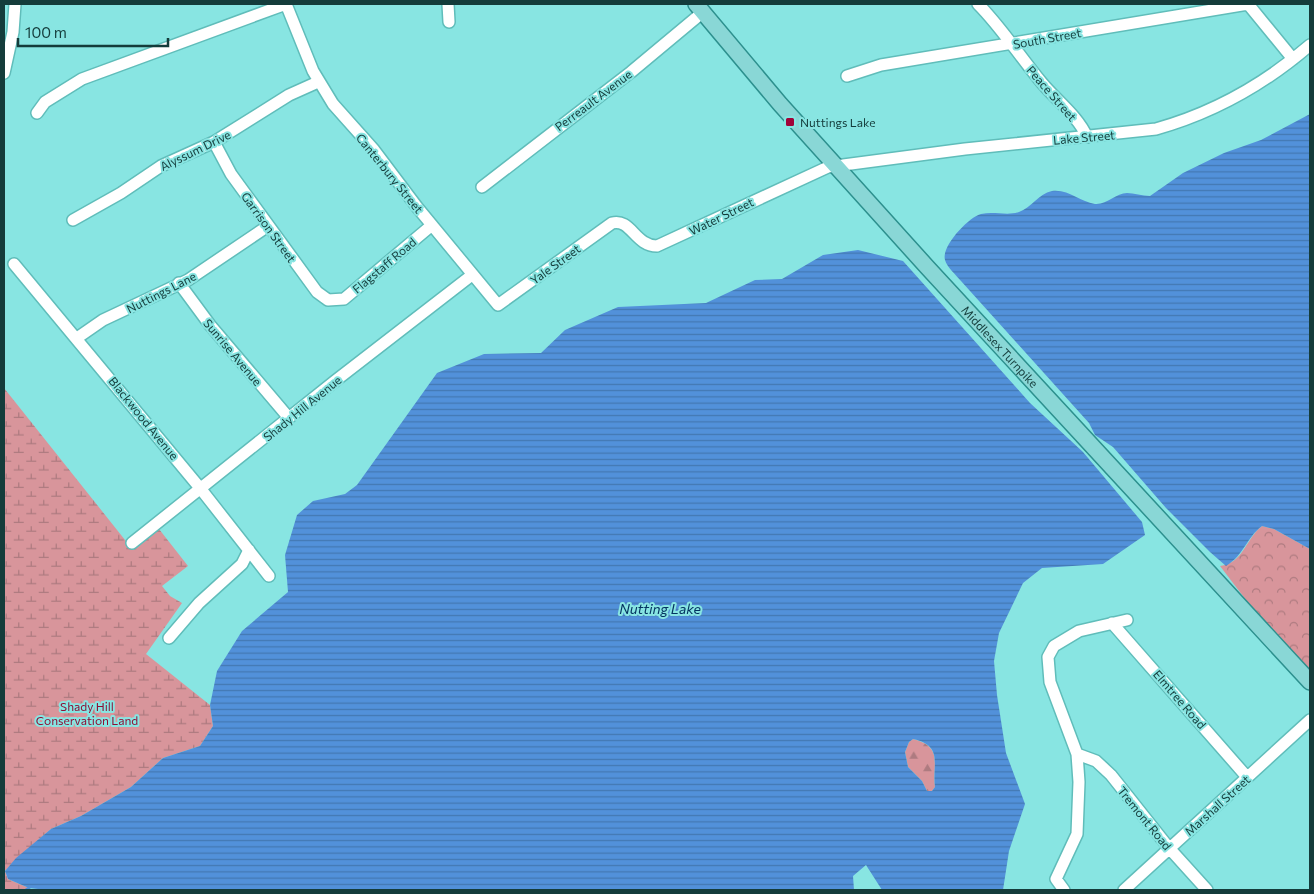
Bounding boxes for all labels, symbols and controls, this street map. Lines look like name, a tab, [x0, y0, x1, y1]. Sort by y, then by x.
scale bar	[18, 15, 168, 47]
text: 100 m	[25, 23, 67, 41]
street label: South Street	[1012, 25, 1082, 51]
street label: Peace Street	[1024, 63, 1080, 123]
street label: Perreault Avenue	[552, 67, 634, 133]
place label: Nuttings Lake	[800, 115, 876, 129]
marker: Nuttings Lake	[784, 116, 796, 128]
street label: Alyssum Drive	[157, 127, 233, 173]
street label: Lake Street	[1053, 127, 1116, 147]
street label: Canterbury Street	[354, 130, 426, 216]
street label: Garrison Street	[239, 189, 299, 265]
street label: Water Street	[686, 194, 756, 238]
street label: Flagstaff Road	[349, 234, 419, 296]
street label: Yale Street	[527, 241, 583, 287]
street label: Nuttings Lane	[124, 268, 198, 316]
street label: Middlesex Turnpike	[959, 303, 1041, 390]
street label: Sunrise Avenue	[201, 316, 265, 388]
street label: Shady Hill Avenue	[260, 372, 344, 444]
street label: Blackwood Avenue	[106, 374, 182, 462]
water label: Nutting Lake	[619, 600, 701, 617]
street label: Elmtree Road	[1151, 667, 1209, 731]
park label: Shady Hill Conservation Land	[36, 699, 138, 727]
street label: Marshall Street	[1181, 772, 1253, 838]
street label: Tremont Road	[1115, 784, 1175, 853]

